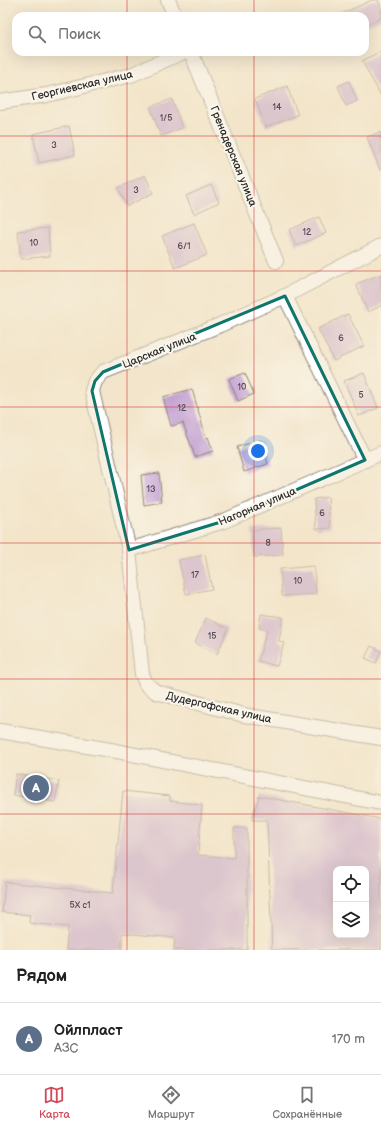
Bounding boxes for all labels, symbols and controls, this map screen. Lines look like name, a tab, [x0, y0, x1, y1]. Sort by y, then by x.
search box	[12, 12, 369, 56]
icon: search	[26, 23, 48, 45]
text: Поиск	[58, 25, 101, 44]
street label: Георгиевская улица	[30, 67, 135, 103]
house number: 14	[273, 102, 282, 113]
street label: Гренадерская улица	[207, 104, 260, 209]
house number: 1/5	[160, 113, 172, 124]
house number: 3	[51, 140, 57, 151]
house number: 3	[133, 185, 139, 196]
house number: 12	[303, 227, 312, 238]
house number: 10	[30, 238, 38, 249]
house number: 6/1	[177, 241, 191, 252]
street label: Царская улица	[120, 330, 198, 371]
house number: 6	[338, 333, 344, 344]
house number: 10	[238, 382, 246, 393]
house number: 5	[358, 390, 364, 401]
house number: 12	[178, 403, 187, 414]
your location	[248, 441, 268, 461]
house number: 13	[146, 484, 156, 495]
street label: Нагорная улица	[217, 484, 298, 529]
house number: 6	[319, 508, 325, 519]
house number: 8	[265, 538, 271, 549]
house number: 17	[191, 570, 200, 581]
house number: 10	[294, 576, 302, 587]
house number: 15	[208, 631, 216, 642]
street label: Дудергофская улица	[165, 689, 273, 726]
pin: A	[23, 773, 49, 803]
map controls	[333, 866, 369, 938]
button: locate	[333, 866, 369, 902]
house number: 5Х с1	[70, 900, 90, 911]
button: layers	[333, 902, 369, 938]
text: Рядом	[16, 966, 67, 986]
text: Ойлпласт	[54, 1021, 123, 1040]
text: A	[25, 1031, 33, 1047]
text: 170 m	[332, 1031, 365, 1047]
text: АЗС	[54, 1040, 78, 1056]
tab: Карта	[39, 1084, 70, 1121]
tab: Маршрут	[148, 1084, 195, 1121]
tab: Сохранённые	[273, 1084, 342, 1121]

